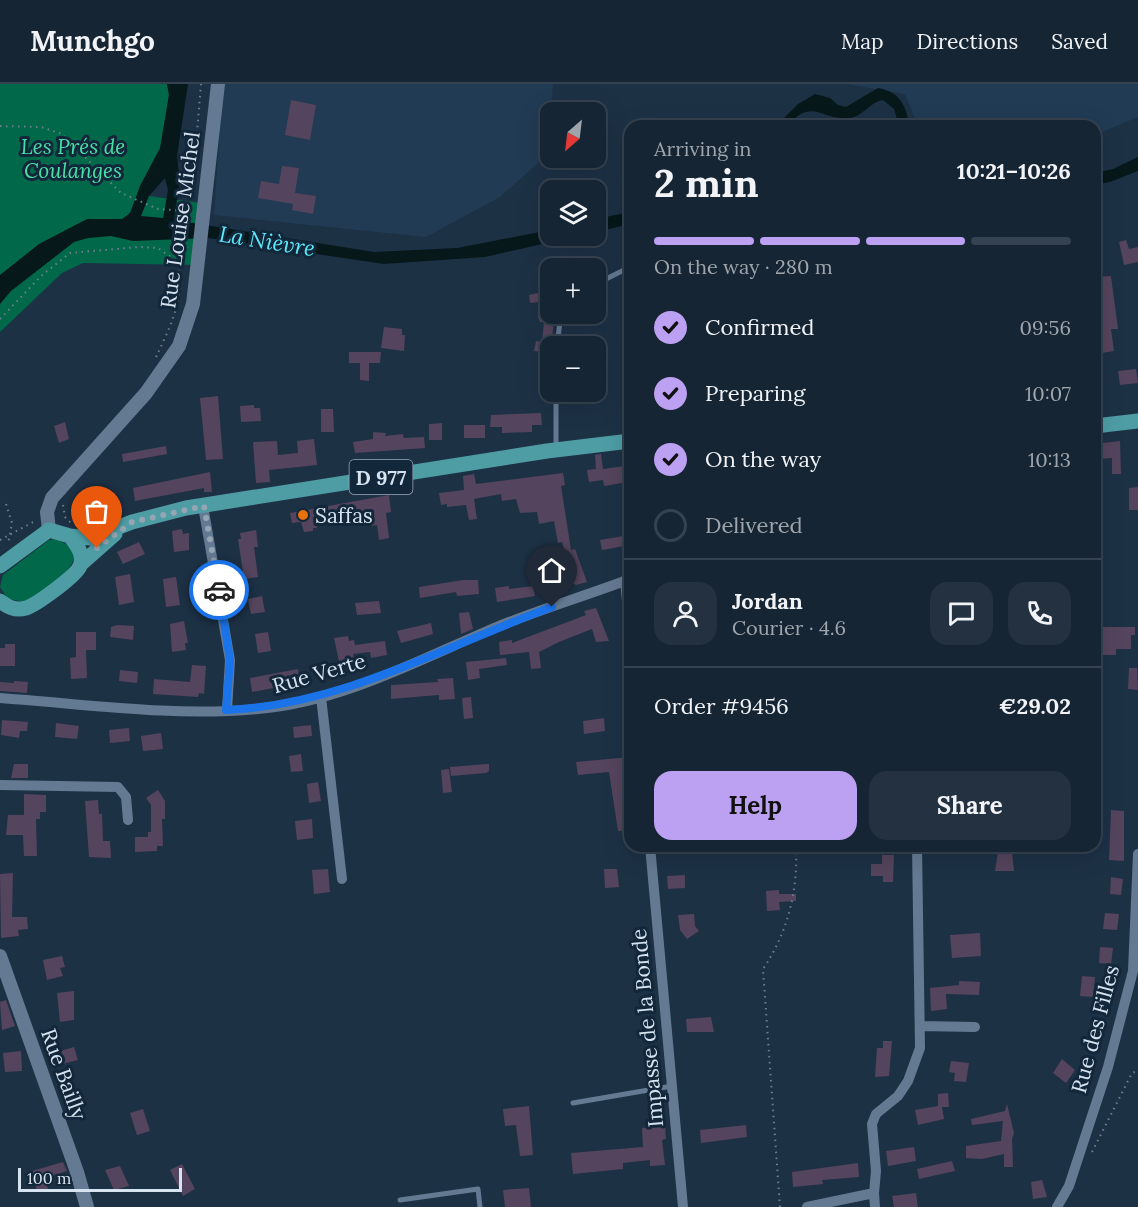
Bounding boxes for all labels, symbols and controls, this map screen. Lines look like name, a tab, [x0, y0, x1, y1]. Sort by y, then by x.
text: Munchgo	[30, 23, 155, 59]
text: Map	[841, 28, 884, 55]
text: Directions	[917, 28, 1018, 55]
text: Saved	[1051, 28, 1108, 55]
north arrow	[540, 102, 606, 168]
map controls	[540, 102, 606, 402]
street label: Rue Louise Michel	[154, 130, 206, 310]
park label: Les Prés de Coulanges	[21, 133, 125, 184]
text: Arriving in	[654, 136, 751, 161]
text: 10:21–10:26	[957, 157, 1071, 185]
text: 2 min	[654, 158, 759, 208]
button: layers	[540, 180, 606, 246]
water label: La Nièvre	[217, 220, 317, 262]
text: On the way · 280 m	[654, 254, 833, 279]
button: +	[540, 258, 606, 324]
icon: check	[654, 311, 687, 344]
text: Confirmed	[705, 313, 814, 341]
text: 09:56	[1020, 315, 1071, 340]
button: −	[540, 336, 606, 402]
icon: check	[654, 377, 687, 410]
text: Preparing	[705, 379, 805, 407]
text: 10:07	[1025, 381, 1071, 406]
icon: check	[654, 443, 687, 476]
text: On the way	[705, 445, 821, 473]
text: 10:13	[1028, 447, 1071, 472]
road number: D 977	[350, 460, 412, 494]
pin	[71, 486, 122, 548]
icon: bag	[80, 495, 113, 528]
place label: Saffas	[315, 502, 373, 529]
marker: Saffas	[296, 508, 310, 522]
text: Delivered	[705, 511, 803, 539]
pin	[526, 545, 577, 607]
icon: home	[535, 554, 568, 587]
courier	[189, 560, 249, 620]
icon: car	[203, 574, 236, 607]
button: person	[654, 582, 717, 645]
button: chat	[930, 582, 993, 645]
button: phone	[1008, 582, 1071, 645]
text: Jordan	[732, 587, 803, 615]
text: Courier · 4.6	[732, 615, 846, 640]
street label: Rue Verte	[269, 647, 369, 699]
text: Order #9456	[654, 692, 789, 720]
text: €29.02	[999, 692, 1071, 720]
button: Help	[654, 771, 857, 840]
button: Share	[869, 771, 1071, 840]
street label: Impasse de la Bonde	[625, 928, 669, 1128]
street label: Rue des Filles	[1065, 962, 1125, 1096]
street label: Rue Bailly	[35, 1025, 93, 1123]
scale bar	[18, 1165, 182, 1192]
text: 100 m	[27, 1168, 71, 1188]

